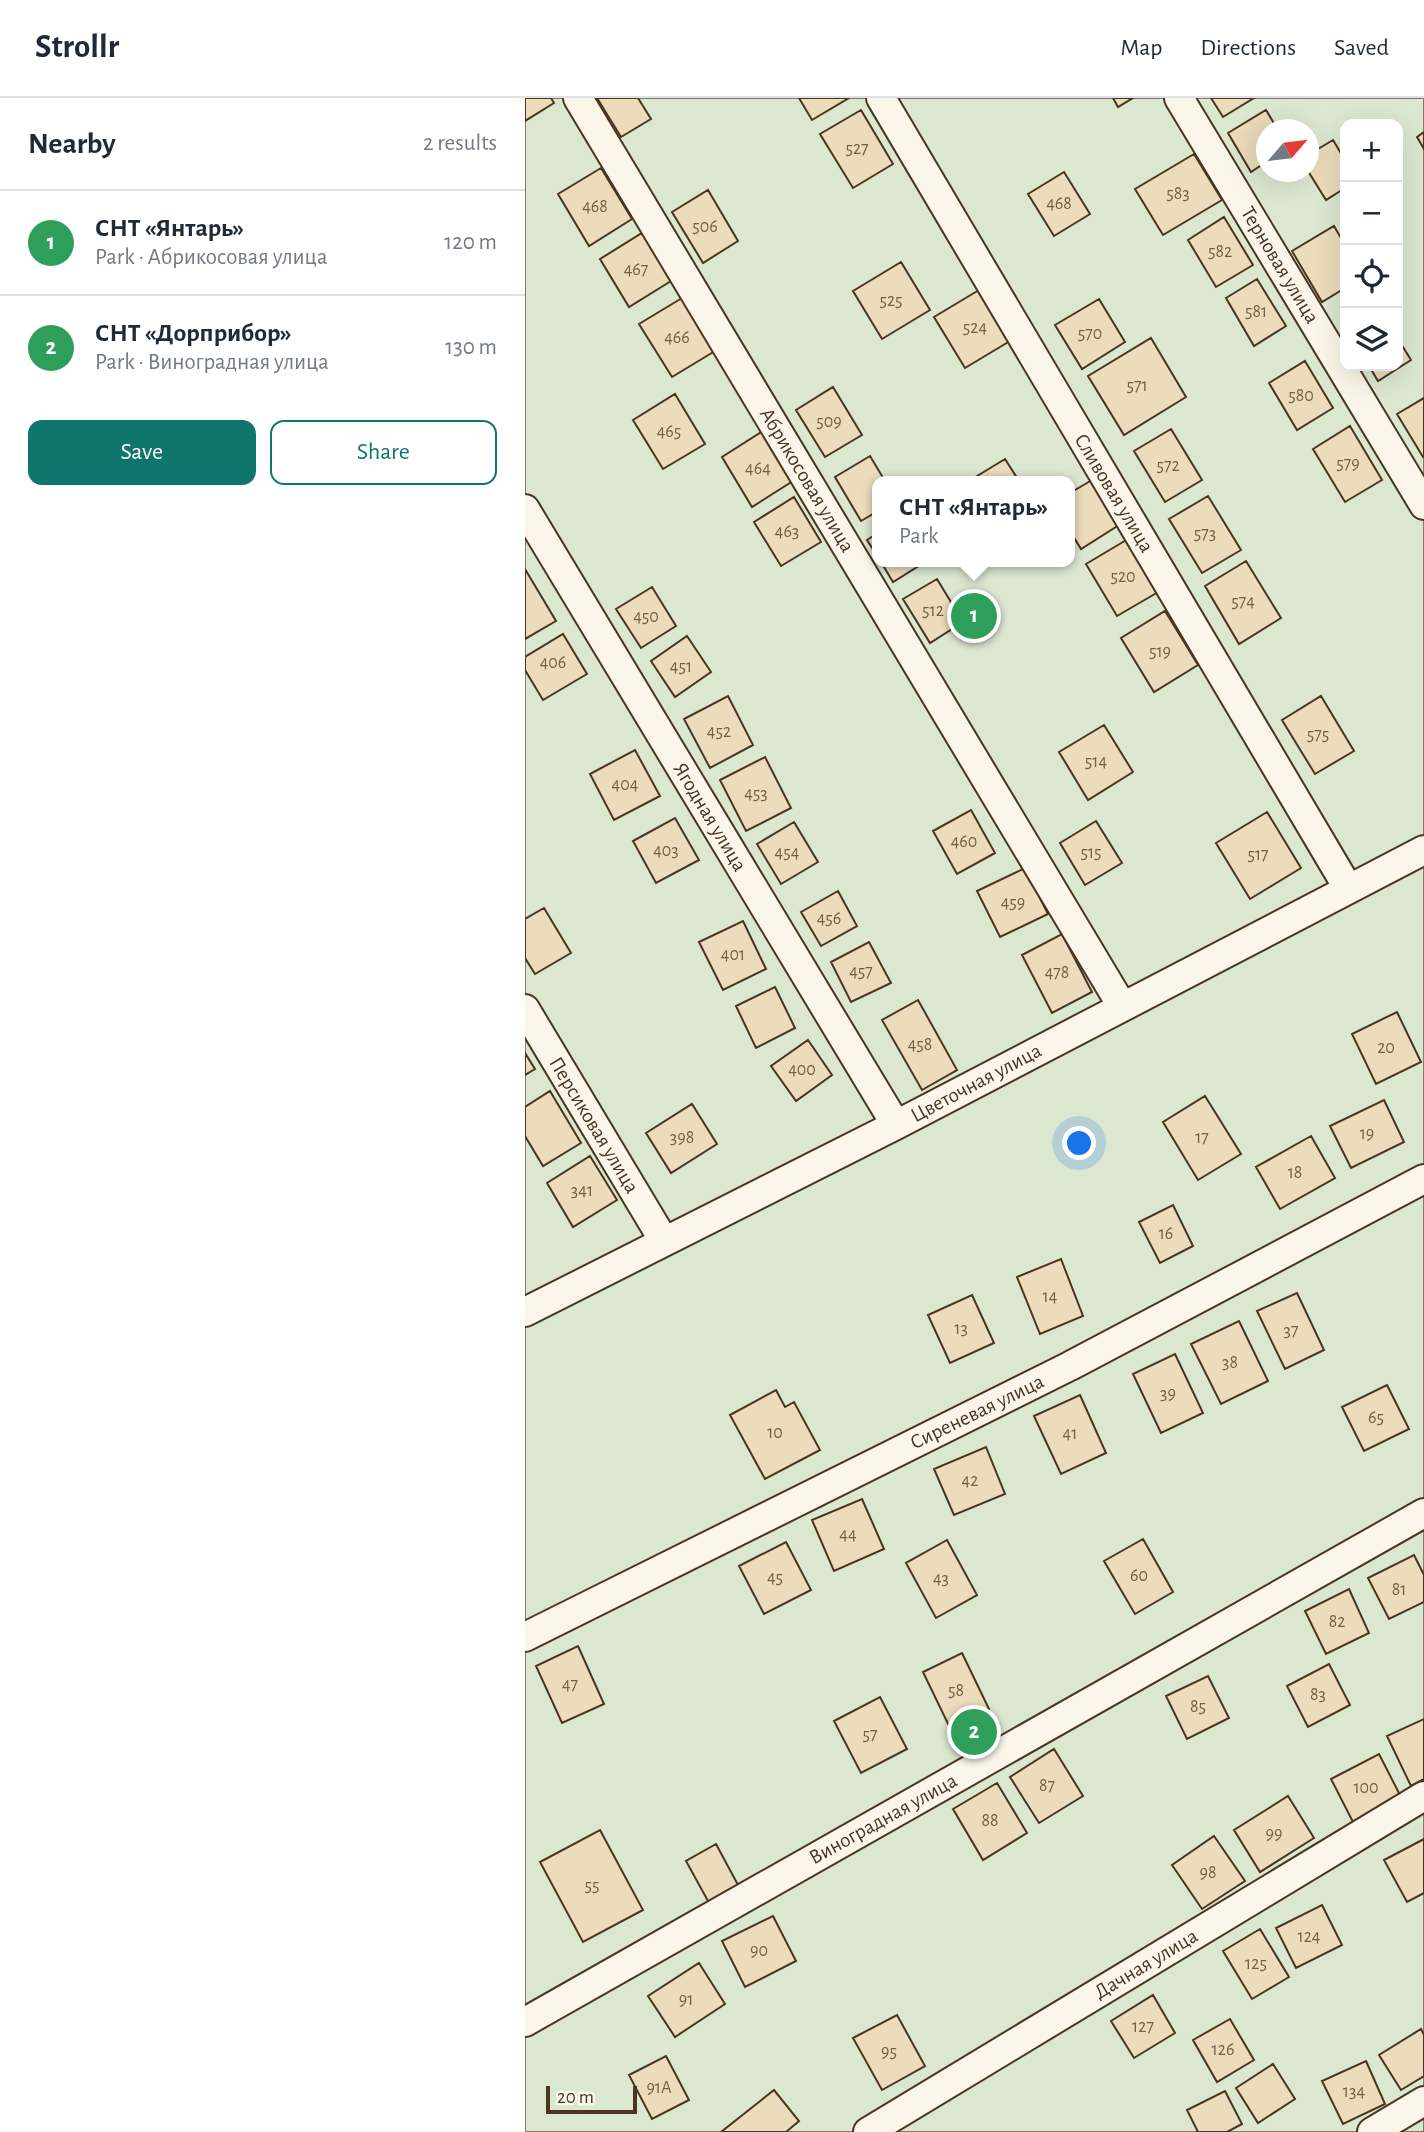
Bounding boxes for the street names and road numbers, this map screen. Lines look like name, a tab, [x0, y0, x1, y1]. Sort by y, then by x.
street label: Терновая улица	[1237, 203, 1323, 327]
street label: Абрикосовая улица	[756, 404, 858, 556]
street label: Сливовая улица	[1070, 430, 1158, 556]
street label: Ягодная улица	[669, 759, 751, 875]
street label: Цветочная улица	[907, 1040, 1045, 1126]
street label: Персиковая улица	[545, 1053, 643, 1197]
street label: Сиреневая улица	[907, 1370, 1048, 1453]
street label: Виноградная улица	[806, 1770, 961, 1868]
street label: Дачная улица	[1091, 1925, 1202, 2003]

